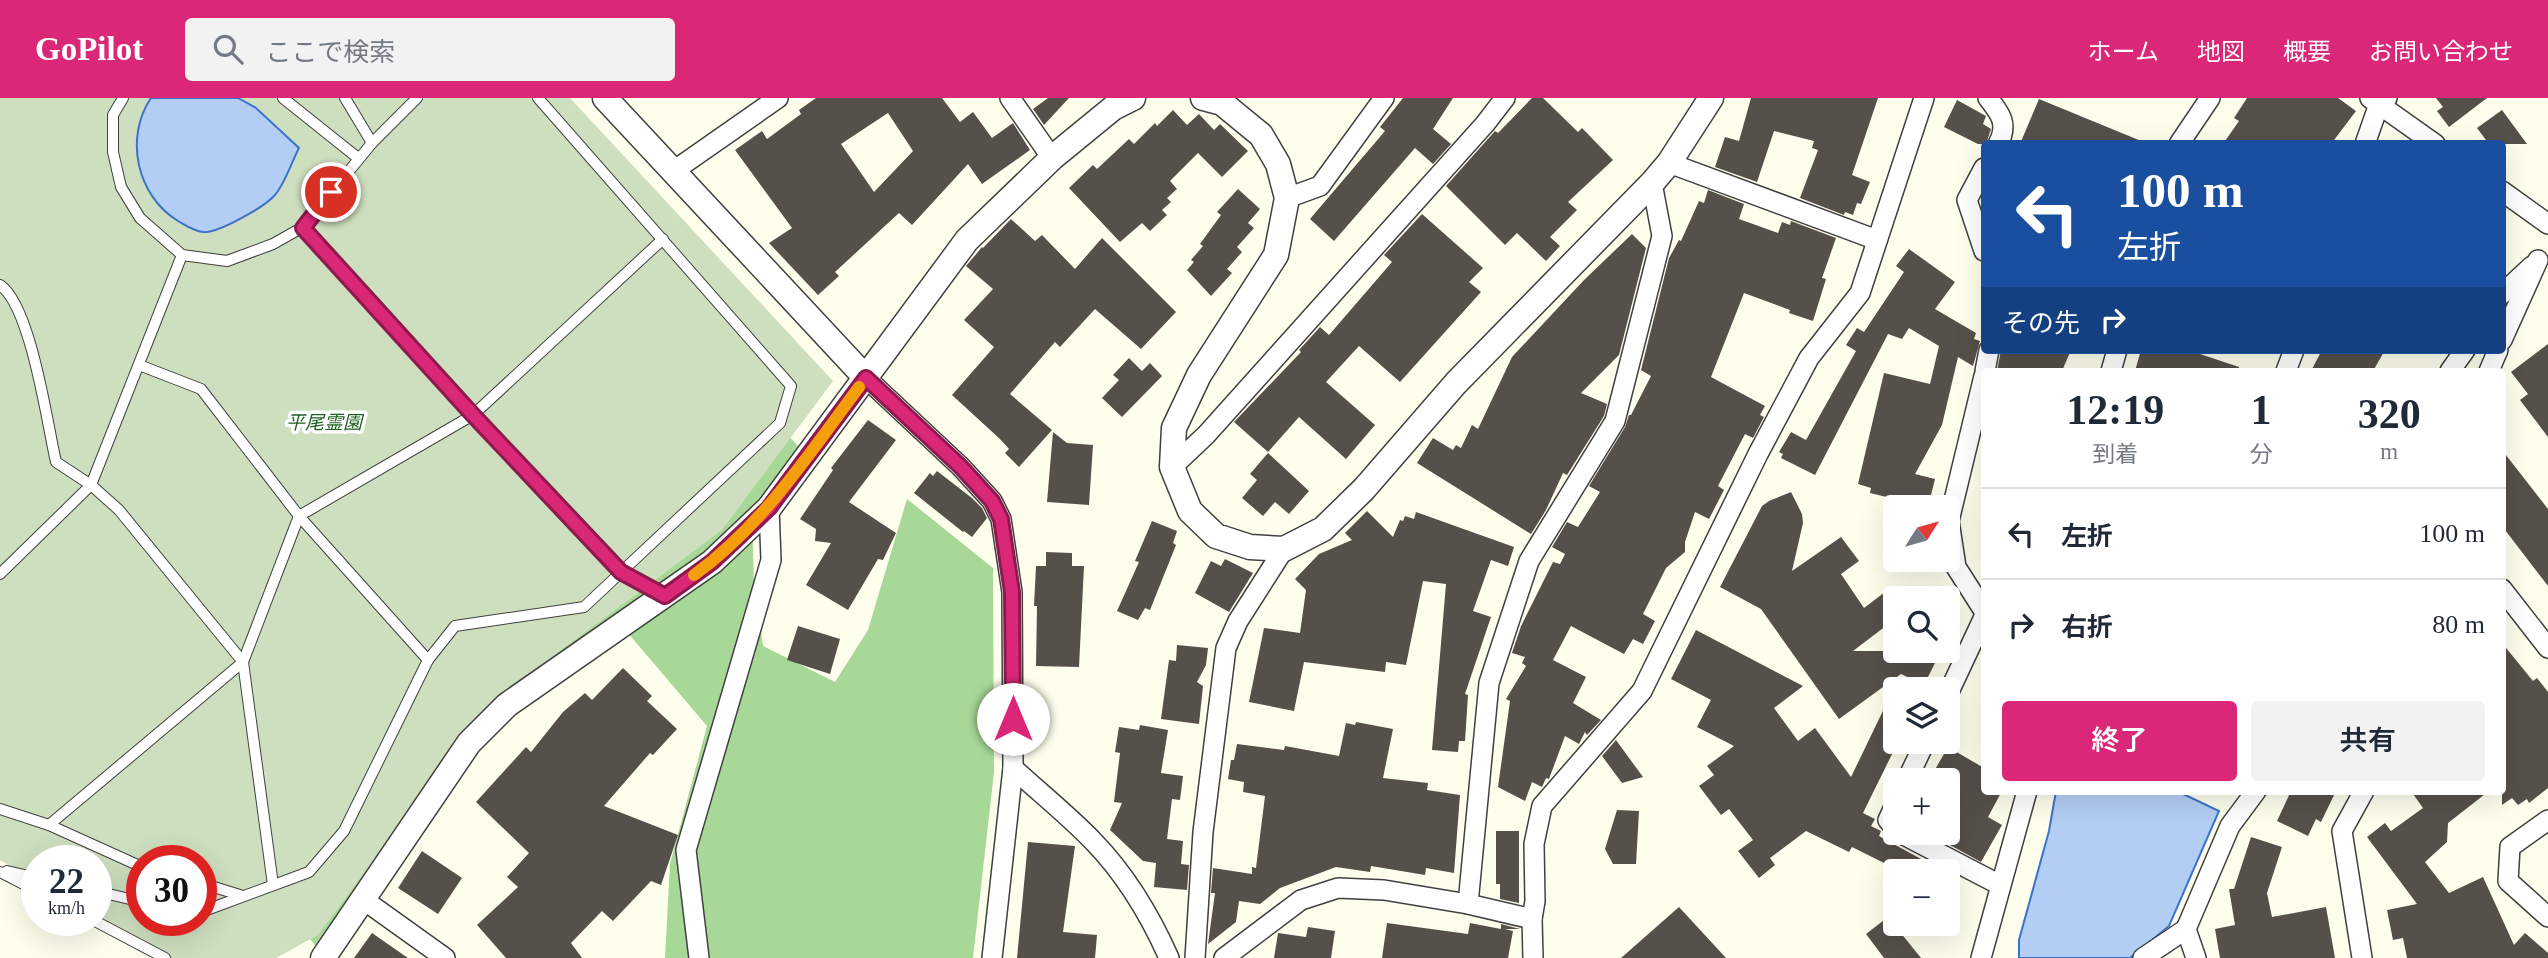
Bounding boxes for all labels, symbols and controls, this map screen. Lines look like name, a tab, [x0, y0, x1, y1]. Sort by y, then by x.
search box	[185, 18, 675, 81]
icon: search	[209, 30, 247, 68]
text: GoPilot	[35, 31, 143, 67]
text: ここで検索	[265, 38, 395, 67]
text: ホーム	[2088, 39, 2159, 65]
text: 地図	[2197, 39, 2245, 65]
text: 概要	[2283, 39, 2331, 65]
text: お問い合わせ	[2369, 39, 2513, 65]
pin	[301, 162, 361, 222]
text: 100 m	[2117, 163, 2244, 218]
icon: left	[2002, 168, 2093, 259]
icon: arrive	[312, 173, 350, 211]
text: 左折	[2117, 229, 2181, 265]
icon: right	[2094, 301, 2132, 339]
text: その先	[2002, 309, 2080, 338]
text: 12:19	[2066, 387, 2164, 433]
text: 1	[2251, 387, 2272, 433]
text: 320	[2358, 391, 2421, 437]
park label: 平尾霊園	[286, 412, 365, 433]
text: m	[2380, 439, 2398, 464]
text: 到着	[2092, 442, 2138, 467]
text: 分	[2250, 442, 2273, 467]
north arrow	[1883, 495, 1960, 572]
map controls	[1883, 495, 1960, 936]
icon: left	[2002, 515, 2040, 553]
text: 100 m	[2419, 519, 2485, 548]
text: 左折	[2061, 522, 2113, 551]
button: search	[1883, 586, 1960, 663]
icon: right	[2002, 606, 2040, 644]
text: 80 m	[2432, 610, 2485, 639]
text: 右折	[2061, 613, 2113, 642]
button: layers	[1883, 677, 1960, 754]
position arrow	[976, 682, 1050, 756]
button: 終了	[2002, 701, 2237, 781]
button: 共有	[2251, 701, 2485, 781]
button: +	[1883, 768, 1960, 845]
speed limit sign: 30	[126, 845, 217, 936]
button: −	[1883, 859, 1960, 936]
text: 22	[49, 862, 84, 901]
text: km/h	[48, 898, 85, 918]

